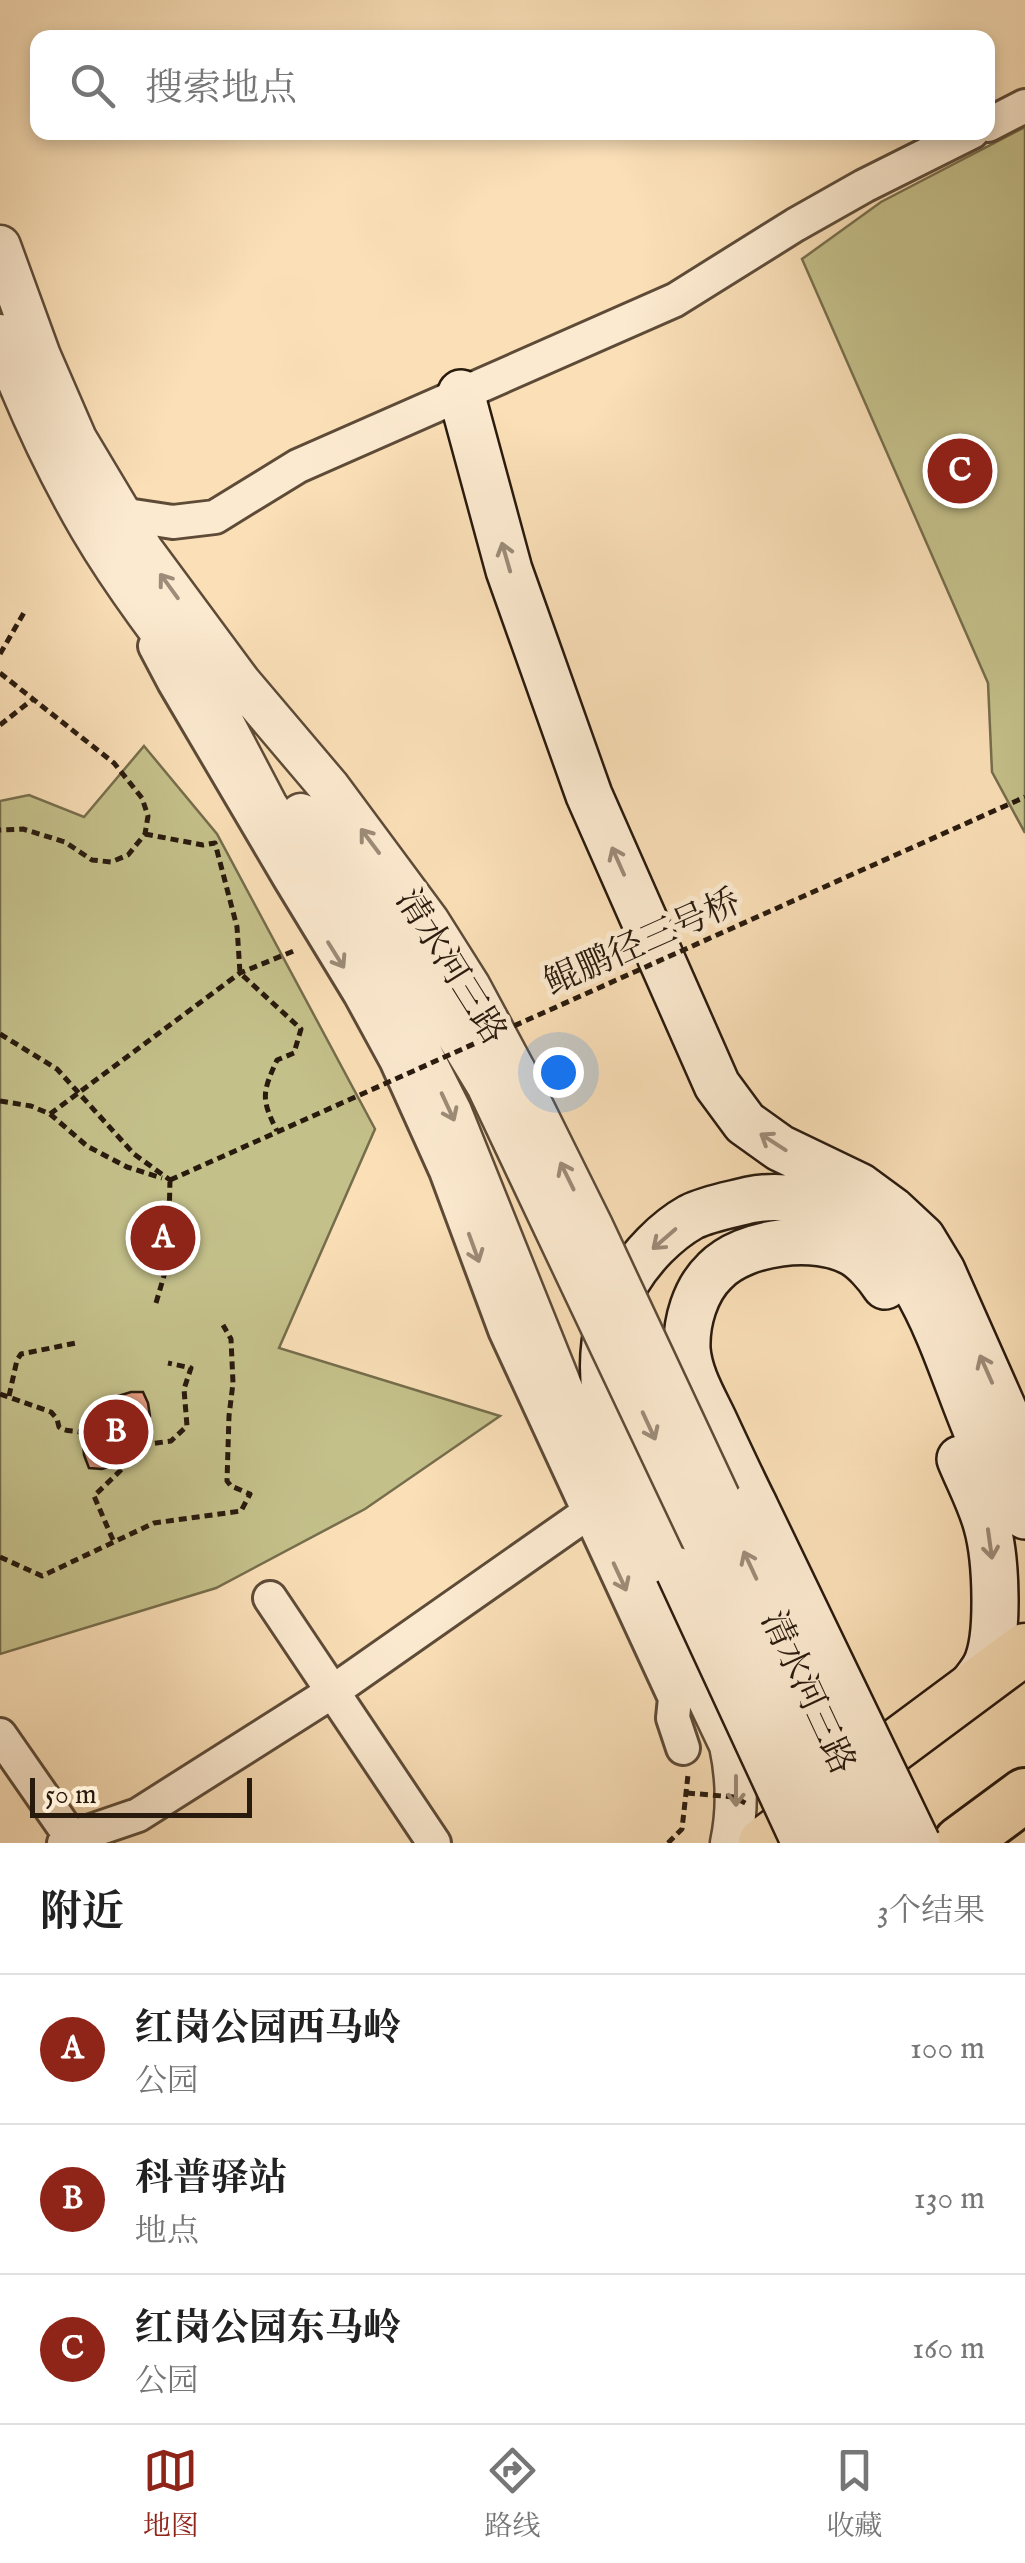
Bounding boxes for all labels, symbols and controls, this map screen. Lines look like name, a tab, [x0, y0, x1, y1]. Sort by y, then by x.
search box	[30, 30, 995, 140]
icon: search	[65, 58, 120, 113]
text: 搜索地点	[145, 66, 297, 114]
pin: C	[928, 434, 992, 508]
one-way arrow	[496, 541, 514, 573]
one-way arrow	[158, 573, 179, 600]
one-way arrow	[360, 828, 381, 855]
one-way arrow	[608, 846, 626, 877]
street label: 鲲鹏径三号桥	[538, 880, 748, 1007]
street label: 清水河三路	[384, 881, 515, 1053]
one-way arrow	[325, 940, 346, 969]
your location	[533, 1047, 584, 1098]
one-way arrow	[439, 1091, 458, 1121]
one-way arrow	[759, 1131, 787, 1152]
one-way arrow	[557, 1161, 576, 1191]
pin: A	[130, 1200, 196, 1276]
one-way arrow	[652, 1228, 677, 1251]
one-way arrow	[466, 1231, 484, 1262]
one-way arrow	[975, 1355, 994, 1385]
pin: B	[84, 1394, 148, 1470]
one-way arrow	[640, 1410, 659, 1440]
one-way arrow	[981, 1527, 1000, 1560]
one-way arrow	[739, 1551, 758, 1581]
one-way arrow	[611, 1561, 630, 1591]
street label: 清水河三路	[749, 1604, 864, 1782]
scale bar	[30, 1773, 252, 1818]
one-way arrow	[726, 1774, 746, 1807]
text: 50 m	[45, 1778, 97, 1813]
text: 附近	[40, 1887, 124, 1940]
text: 3个结果	[877, 1892, 985, 1933]
text: 红岗公园西马岭	[135, 2006, 401, 2054]
text: A	[62, 2029, 83, 2070]
text: 100 m	[910, 2029, 985, 2070]
text: 公园	[135, 2062, 199, 2103]
text: 科普驿站	[135, 2156, 287, 2204]
text: B	[62, 2179, 83, 2220]
text: 130 m	[914, 2179, 985, 2220]
text: 地点	[135, 2212, 199, 2253]
text: 红岗公园东马岭	[135, 2306, 401, 2354]
text: C	[61, 2329, 84, 2370]
text: 160 m	[912, 2329, 985, 2370]
text: 公园	[135, 2362, 199, 2403]
tab: 地图	[143, 2443, 199, 2545]
tab: 路线	[484, 2443, 540, 2545]
tab: 收藏	[826, 2443, 882, 2545]

